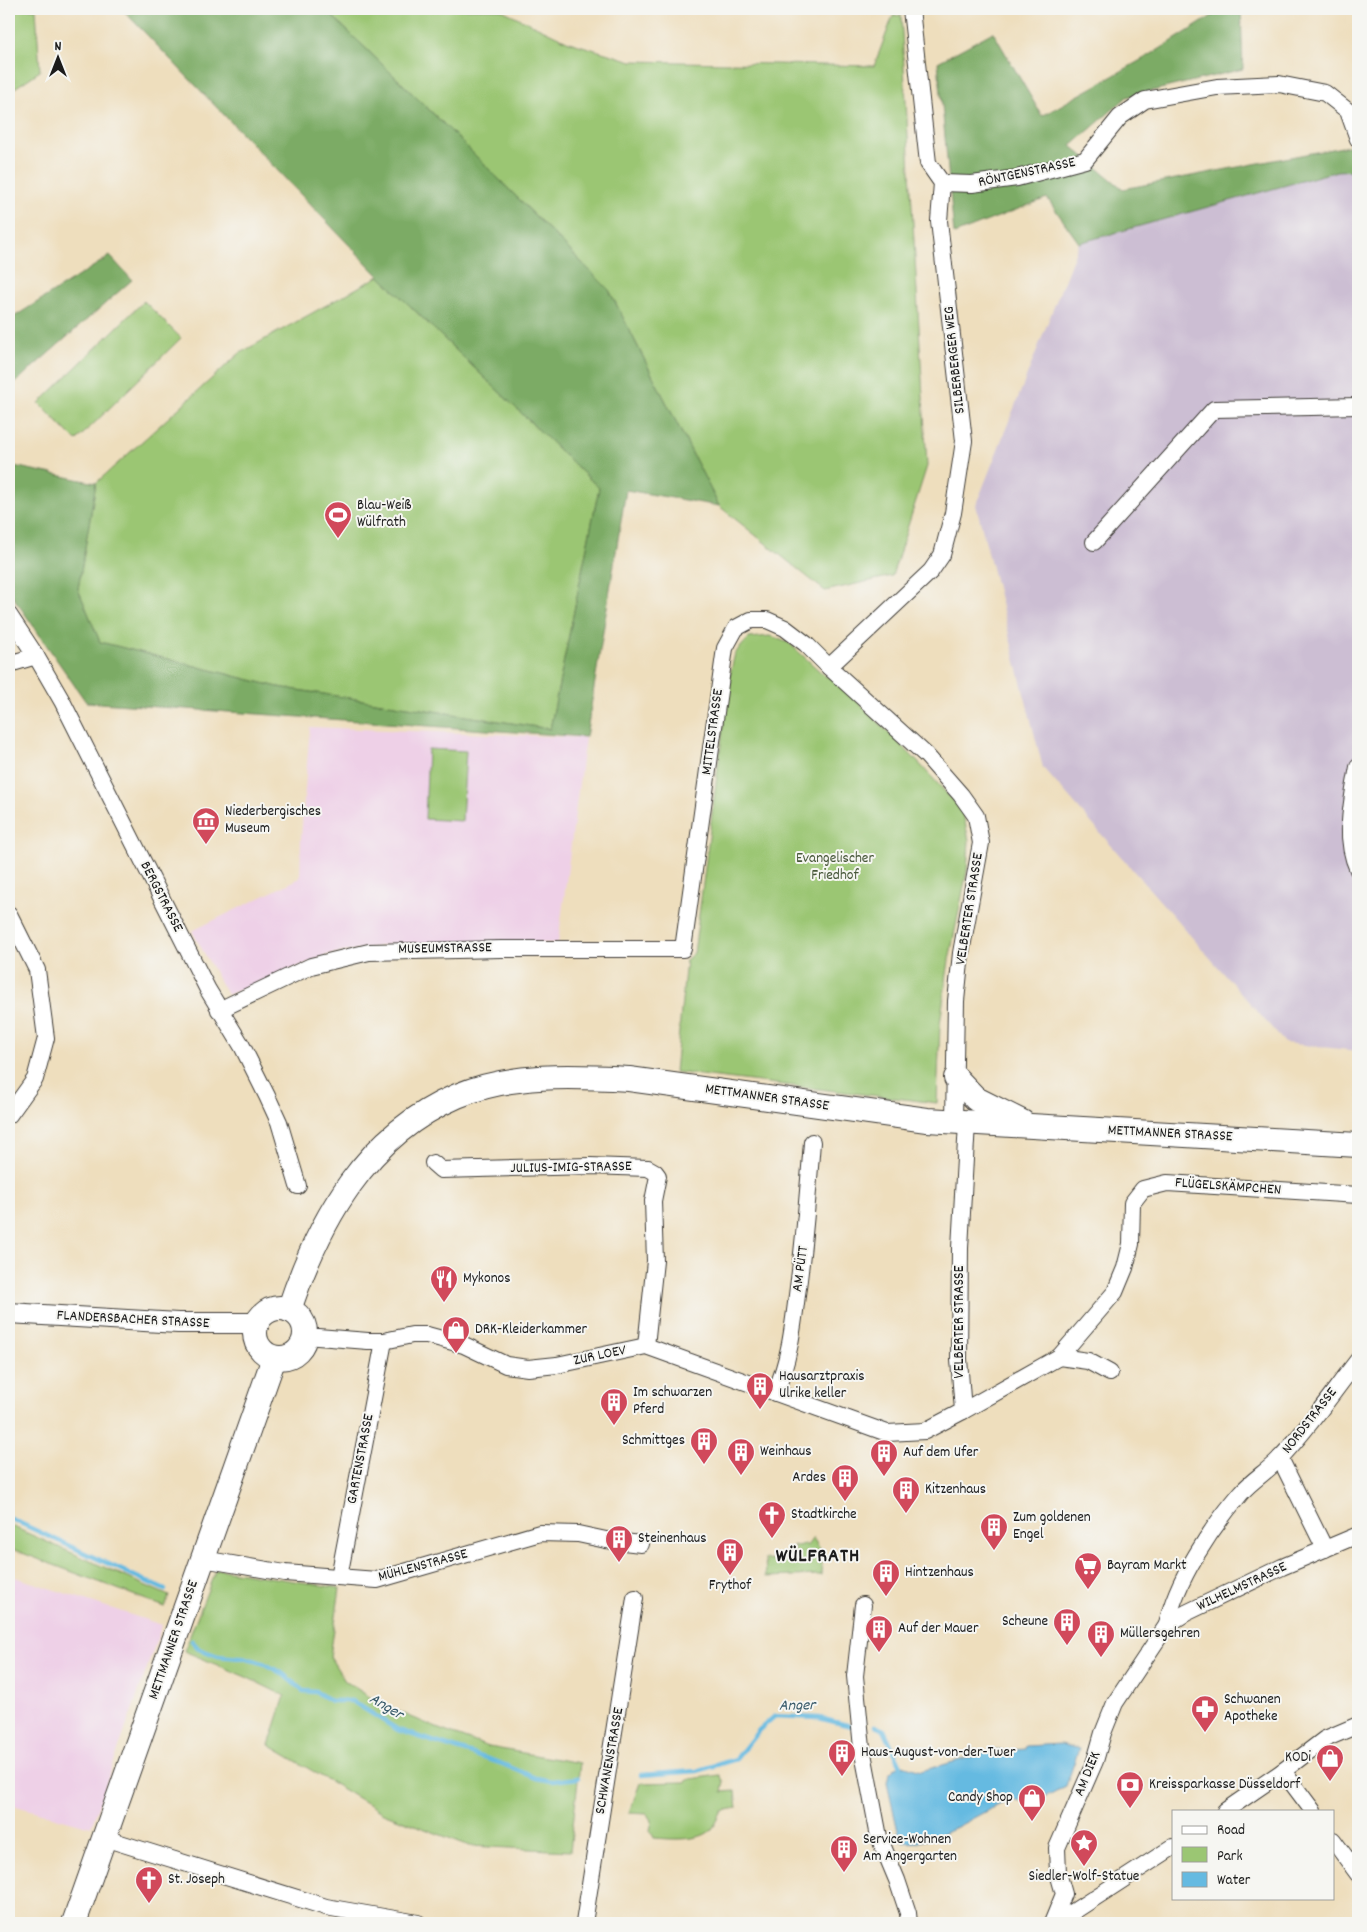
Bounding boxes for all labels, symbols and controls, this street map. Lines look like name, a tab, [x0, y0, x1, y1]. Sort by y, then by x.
north arrow	[32, 32, 82, 82]
text: N	[55, 37, 62, 57]
street label: RÖNTGENSTRASSE	[976, 152, 1078, 194]
street label: SILBERBERGER WEG	[938, 305, 972, 415]
place label: Blau-Weiß Wülfrath	[357, 495, 411, 534]
sports icon: Blau-Weiß Wülfrath	[323, 500, 353, 539]
street label: MITTELSTRASSE	[696, 687, 730, 776]
place label: Niederbergisches Museum	[225, 801, 321, 840]
museum icon: Niederbergisches Museum	[191, 806, 221, 845]
park label: Evangelischer Friedhof	[796, 848, 874, 887]
street label: VELBERTER STRASSE	[950, 851, 990, 967]
street label: BERGSTRASSE	[134, 858, 188, 936]
street label: MUSEUMSTRASSE	[398, 937, 492, 961]
street label: METTMANNER STRASSE	[704, 1078, 831, 1118]
street label: METTMANNER STRASSE	[1107, 1120, 1233, 1148]
street label: JULIUS-IMIG-STRASSE	[510, 1156, 632, 1180]
street label: FLÜGELSKÄMPCHEN	[1174, 1172, 1282, 1202]
street label: AM PÜTT	[787, 1245, 815, 1293]
restaurant icon: Mykonos	[429, 1264, 459, 1303]
street label: VELBERTER STRASSE	[949, 1265, 971, 1379]
place label: Mykonos	[463, 1268, 511, 1290]
street label: FLANDERSBACHER STRASSE	[56, 1305, 210, 1335]
shop icon: DRK-Kleiderkammer	[441, 1315, 471, 1354]
place label: DRK-Kleiderkammer	[475, 1319, 588, 1341]
street label: ZUR LOEV	[572, 1340, 629, 1372]
place label: Hausarztpraxis Ulrike keller	[779, 1366, 864, 1405]
building icon: Hausarztpraxis Ulrike keller	[745, 1371, 775, 1410]
place label: Im schwarzen Pferd	[633, 1382, 712, 1421]
street label: NORDSTRASSE	[1277, 1383, 1343, 1459]
building icon: Im schwarzen Pferd	[599, 1387, 629, 1426]
street label: GARTENSTRASSE	[341, 1412, 381, 1506]
building icon: Schmittges	[689, 1426, 719, 1465]
place label: Schmittges	[622, 1430, 685, 1452]
building icon: Weinhaus	[726, 1437, 756, 1476]
building icon: Auf dem Ufer	[869, 1438, 899, 1477]
place label: Weinhaus	[760, 1441, 812, 1463]
place label: Auf dem Ufer	[903, 1442, 979, 1464]
building icon: Ardes	[830, 1463, 860, 1502]
place label: Ardes	[792, 1467, 826, 1489]
building icon: Kitzenhaus	[891, 1475, 921, 1514]
place label: Kitzenhaus	[925, 1479, 986, 1501]
church icon: Stadtkirche	[757, 1500, 787, 1539]
place label: Stadtkirche	[791, 1504, 857, 1526]
place label: Zum goldenen Engel	[1013, 1507, 1091, 1546]
building icon: Zum goldenen Engel	[979, 1512, 1009, 1551]
building icon: Steinenhaus	[604, 1524, 634, 1563]
place label: Steinenhaus	[638, 1528, 707, 1550]
building icon: Frythof	[715, 1537, 745, 1576]
street label: MÜHLENSTRASSE	[376, 1543, 470, 1589]
district label: WÜLFRATH	[776, 1543, 860, 1571]
supermarket icon: Bayram Markt	[1073, 1551, 1103, 1590]
place label: Bayram Markt	[1107, 1555, 1187, 1577]
street label: WILHELMSTRASSE	[1193, 1556, 1291, 1617]
building icon: Hintzenhaus	[871, 1558, 901, 1597]
place label: Hintzenhaus	[905, 1562, 974, 1584]
place label: Frythof	[709, 1575, 752, 1597]
street label: METTMANNER STRASSE	[143, 1577, 205, 1703]
building icon: Scheune	[1052, 1607, 1082, 1646]
place label: Scheune	[1002, 1611, 1048, 1633]
building icon: Auf der Mauer	[864, 1614, 894, 1653]
place label: Auf der Mauer	[898, 1618, 979, 1640]
building icon: Müllersgehren	[1086, 1619, 1116, 1658]
place label: Müllersgehren	[1120, 1623, 1200, 1645]
water label: Anger	[365, 1688, 409, 1727]
place label: Schwanen Apotheke	[1224, 1689, 1281, 1728]
water label: Anger	[779, 1694, 817, 1718]
pharmacy icon: Schwanen Apotheke	[1190, 1694, 1220, 1733]
street label: SCHWANENSTRASSE	[590, 1706, 630, 1816]
building icon: Haus-August-von-der-Twer	[827, 1738, 857, 1777]
place label: Haus-August-von-der-Twer	[861, 1742, 1016, 1764]
shop icon: KODi	[1315, 1743, 1345, 1782]
place label: KODi	[1285, 1747, 1311, 1769]
street label: AM DIEK	[1069, 1748, 1107, 1800]
bank icon: Kreissparkasse Düsseldorf	[1115, 1770, 1145, 1809]
place label: Kreissparkasse Düsseldorf	[1149, 1774, 1301, 1796]
shop icon: Candy Shop	[1017, 1783, 1047, 1822]
place label: Candy Shop	[948, 1787, 1013, 1809]
legend	[1172, 1810, 1334, 1900]
text: Road	[1217, 1820, 1245, 1842]
place icon: Siedler-Wolf-Statue	[1069, 1828, 1099, 1867]
place label: Service-Wohnen Am Angergarten	[863, 1829, 957, 1868]
building icon: Service-Wohnen Am Angergarten	[829, 1834, 859, 1873]
text: Park	[1217, 1846, 1243, 1868]
church icon: St. Joseph	[134, 1865, 164, 1904]
place label: Siedler-Wolf-Statue	[1029, 1866, 1140, 1888]
place label: St. Joseph	[168, 1869, 225, 1891]
text: Water	[1217, 1870, 1251, 1892]

